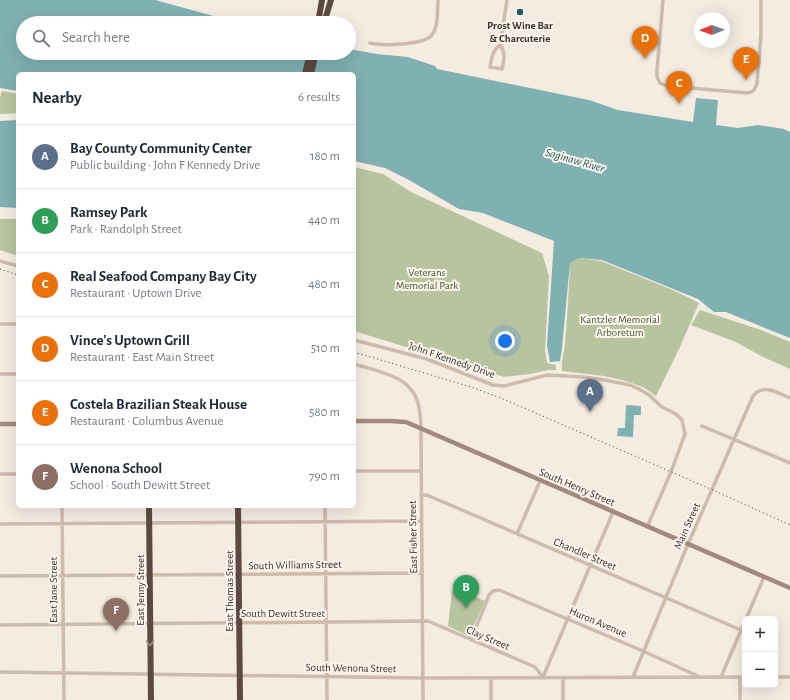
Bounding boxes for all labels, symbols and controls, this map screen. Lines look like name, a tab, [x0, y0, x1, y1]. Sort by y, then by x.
marker: Prost Wine Bar & Charcuterie	[515, 7, 525, 17]
north arrow	[694, 12, 730, 48]
search box	[16, 16, 356, 60]
place label: Prost Wine Bar & Charcuterie	[487, 20, 553, 44]
pin: D	[632, 26, 658, 59]
icon: search	[30, 27, 52, 49]
text: Search here	[62, 30, 130, 45]
pin: E	[733, 47, 759, 80]
pin: C	[666, 71, 692, 104]
text: Nearby	[32, 89, 82, 106]
text: 6 results	[298, 91, 340, 104]
text: Bay County Community Center	[70, 141, 252, 156]
water label: Saginaw River	[544, 146, 607, 174]
text: A	[41, 150, 49, 163]
text: 180 m	[310, 150, 340, 163]
text: Public building · John F Kennedy Drive	[70, 159, 260, 172]
text: Ramsey Park	[70, 205, 147, 220]
text: B	[41, 214, 49, 227]
text: 440 m	[308, 214, 340, 227]
text: Park · Randolph Street	[70, 223, 182, 236]
park label: Veterans Memorial Park	[396, 267, 458, 291]
text: Real Seafood Company Bay City	[70, 269, 257, 284]
text: C	[42, 278, 48, 291]
text: 480 m	[308, 278, 340, 291]
text: Restaurant · Uptown Drive	[70, 287, 202, 300]
park label: Kantzler Memorial Arboretum	[580, 314, 660, 338]
your location	[495, 331, 515, 351]
text: Vince's Uptown Grill	[70, 333, 190, 348]
street label: John F Kennedy Drive	[407, 340, 497, 380]
text: D	[41, 342, 49, 355]
text: 510 m	[311, 342, 340, 355]
text: Restaurant · East Main Street	[70, 351, 214, 364]
pin: A	[577, 379, 603, 412]
text: Costela Brazilian Steak House	[70, 397, 247, 412]
text: E	[42, 406, 48, 419]
text: 580 m	[309, 406, 340, 419]
text: Restaurant · Columbus Avenue	[70, 415, 223, 428]
text: Wenona School	[70, 461, 162, 476]
street label: South Henry Street	[538, 466, 617, 508]
text: F	[42, 470, 48, 483]
text: 790 m	[309, 470, 340, 483]
text: School · South Dewitt Street	[70, 479, 210, 492]
street label: East Fisher Street	[407, 500, 419, 574]
street label: Main Street	[672, 501, 702, 551]
street label: Chandler Street	[552, 536, 618, 572]
street label: East Thomas Street	[224, 550, 235, 632]
street label: East Jenny Street	[135, 554, 146, 626]
street label: East Jane Street	[48, 556, 59, 623]
street label: South Williams Street	[248, 559, 342, 571]
pin: B	[453, 575, 479, 608]
pin: F	[103, 598, 129, 631]
street label: Huron Avenue	[568, 605, 628, 639]
street label: South Dewitt Street	[241, 608, 325, 619]
map controls	[742, 616, 778, 688]
button: +	[742, 616, 778, 652]
street label: Clay Street	[465, 624, 512, 652]
one-way arrow	[146, 640, 155, 646]
button: −	[742, 652, 778, 688]
street label: South Wenona Street	[305, 662, 397, 674]

